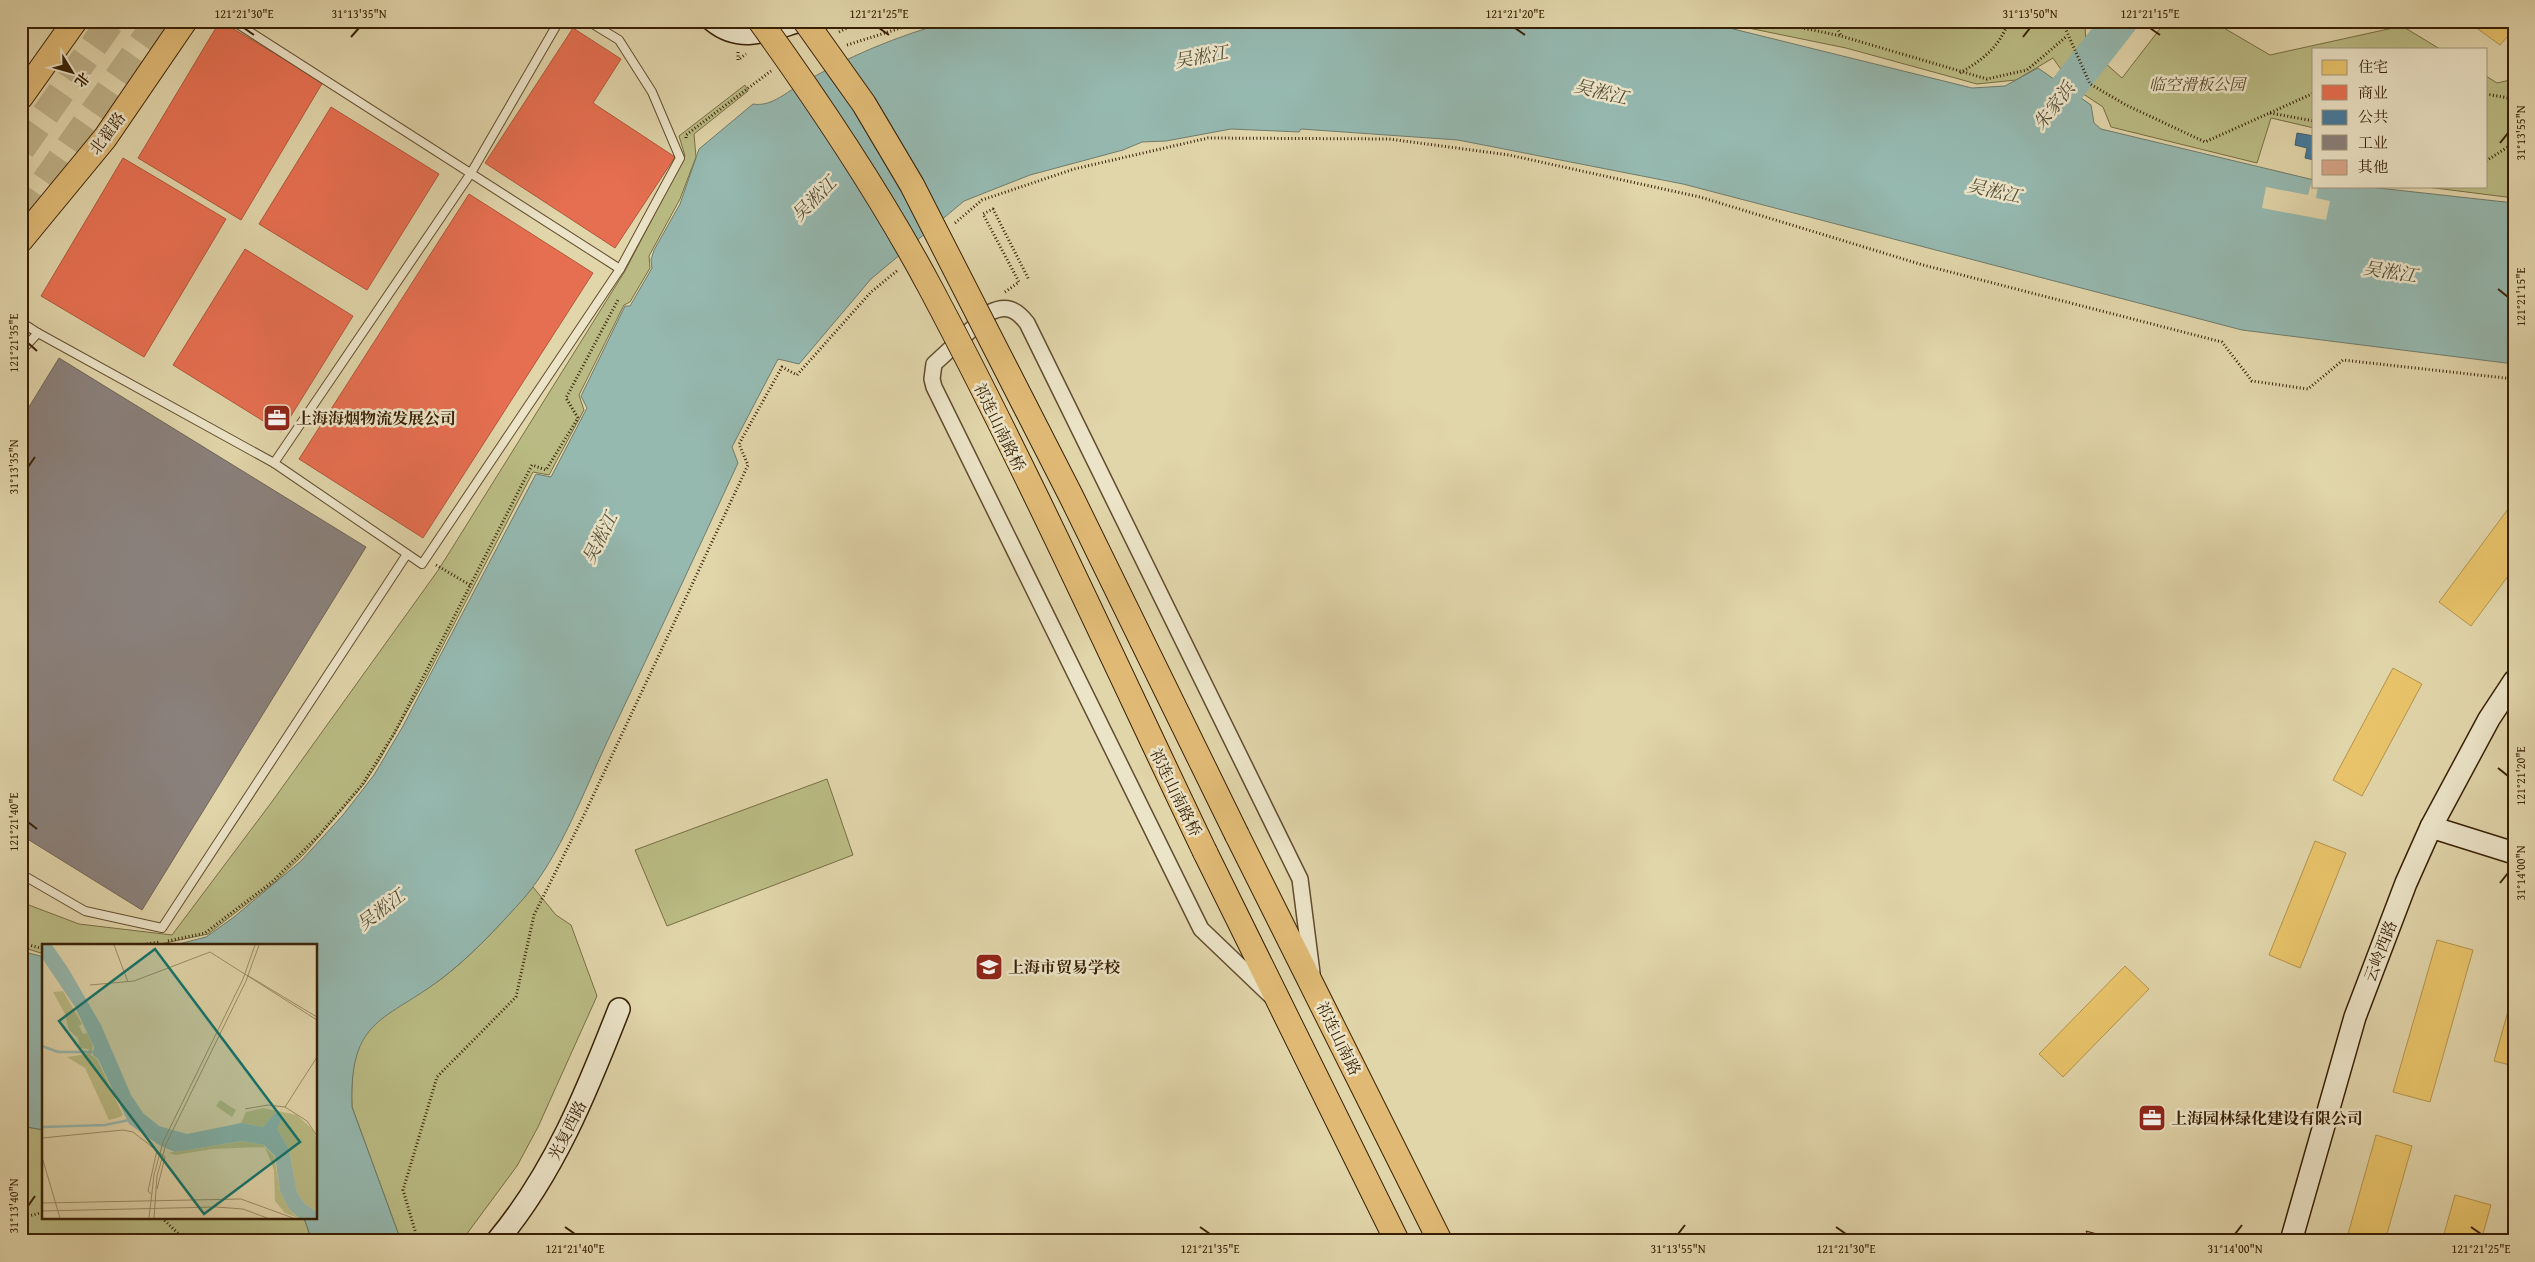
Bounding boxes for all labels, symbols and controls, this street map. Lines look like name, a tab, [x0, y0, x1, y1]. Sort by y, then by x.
text: 121°21'30"E	[214, 5, 274, 22]
text: 31°13'35"N	[331, 5, 387, 22]
text: 121°21'25"E	[849, 5, 909, 22]
text: 121°21'20"E	[1485, 5, 1545, 22]
text: 31°13'50"N	[2002, 5, 2058, 22]
text: 121°21'15"E	[2120, 5, 2180, 22]
water label: 吴淞江	[1172, 38, 1233, 74]
north arrow	[48, 48, 98, 98]
legend	[2312, 48, 2488, 188]
text: 住宅	[2358, 56, 2388, 77]
text: 北	[70, 68, 95, 91]
water label: 吴淞江	[1572, 72, 1633, 112]
park label: 临空滑板公园	[2149, 72, 2248, 96]
water label: 朱家浜	[2026, 75, 2082, 135]
text: 商业	[2358, 82, 2388, 103]
text: 31°13'55"N	[2512, 105, 2529, 161]
text: 公共	[2358, 106, 2388, 127]
street label: 北翟路	[83, 107, 131, 159]
text: 工业	[2358, 132, 2388, 153]
text: 其他	[2358, 156, 2388, 177]
water label: 吴淞江	[785, 168, 844, 227]
water label: 吴淞江	[1965, 171, 2026, 210]
water label: 吴淞江	[2361, 254, 2422, 290]
text: 121°21'15"E	[2512, 267, 2529, 327]
text: 121°21'35"E	[5, 313, 22, 373]
street label: 祁连山南路桥	[968, 379, 1032, 475]
office icon: 上海海烟物流发展公司	[262, 403, 292, 433]
place label: 上海海烟物流发展公司	[296, 406, 456, 430]
text: 31°13'35"N	[5, 439, 22, 495]
water label: 吴淞江	[575, 505, 625, 568]
street label: 祁连山南路桥	[1144, 744, 1208, 840]
text: 121°21'20"E	[2512, 746, 2529, 806]
text: 121°21'40"E	[5, 792, 22, 852]
text: 31°14'00"N	[2512, 845, 2529, 901]
water label: 吴淞江	[351, 881, 413, 937]
street label: 云岭西路	[2357, 917, 2403, 985]
inset map	[42, 944, 318, 1220]
school or university icon: 上海市贸易学校	[974, 952, 1004, 982]
place label: 上海市贸易学校	[1008, 955, 1120, 979]
street label: 祁连山南路	[1311, 997, 1367, 1079]
street label: 光复西路	[542, 1096, 592, 1164]
office icon: 上海园林绿化建设有限公司	[2137, 1103, 2167, 1133]
place label: 上海园林绿化建设有限公司	[2171, 1106, 2363, 1130]
text: 31°13'40"N	[5, 1178, 22, 1234]
text: 121°21'40"E	[545, 1240, 605, 1257]
text: 121°21'35"E	[1180, 1240, 1240, 1257]
text: 31°13'55"N	[1650, 1240, 1706, 1257]
text: 121°21'30"E	[1816, 1240, 1876, 1257]
text: 31°14'00"N	[2207, 1240, 2263, 1257]
text: 121°21'25"E	[2451, 1240, 2511, 1257]

